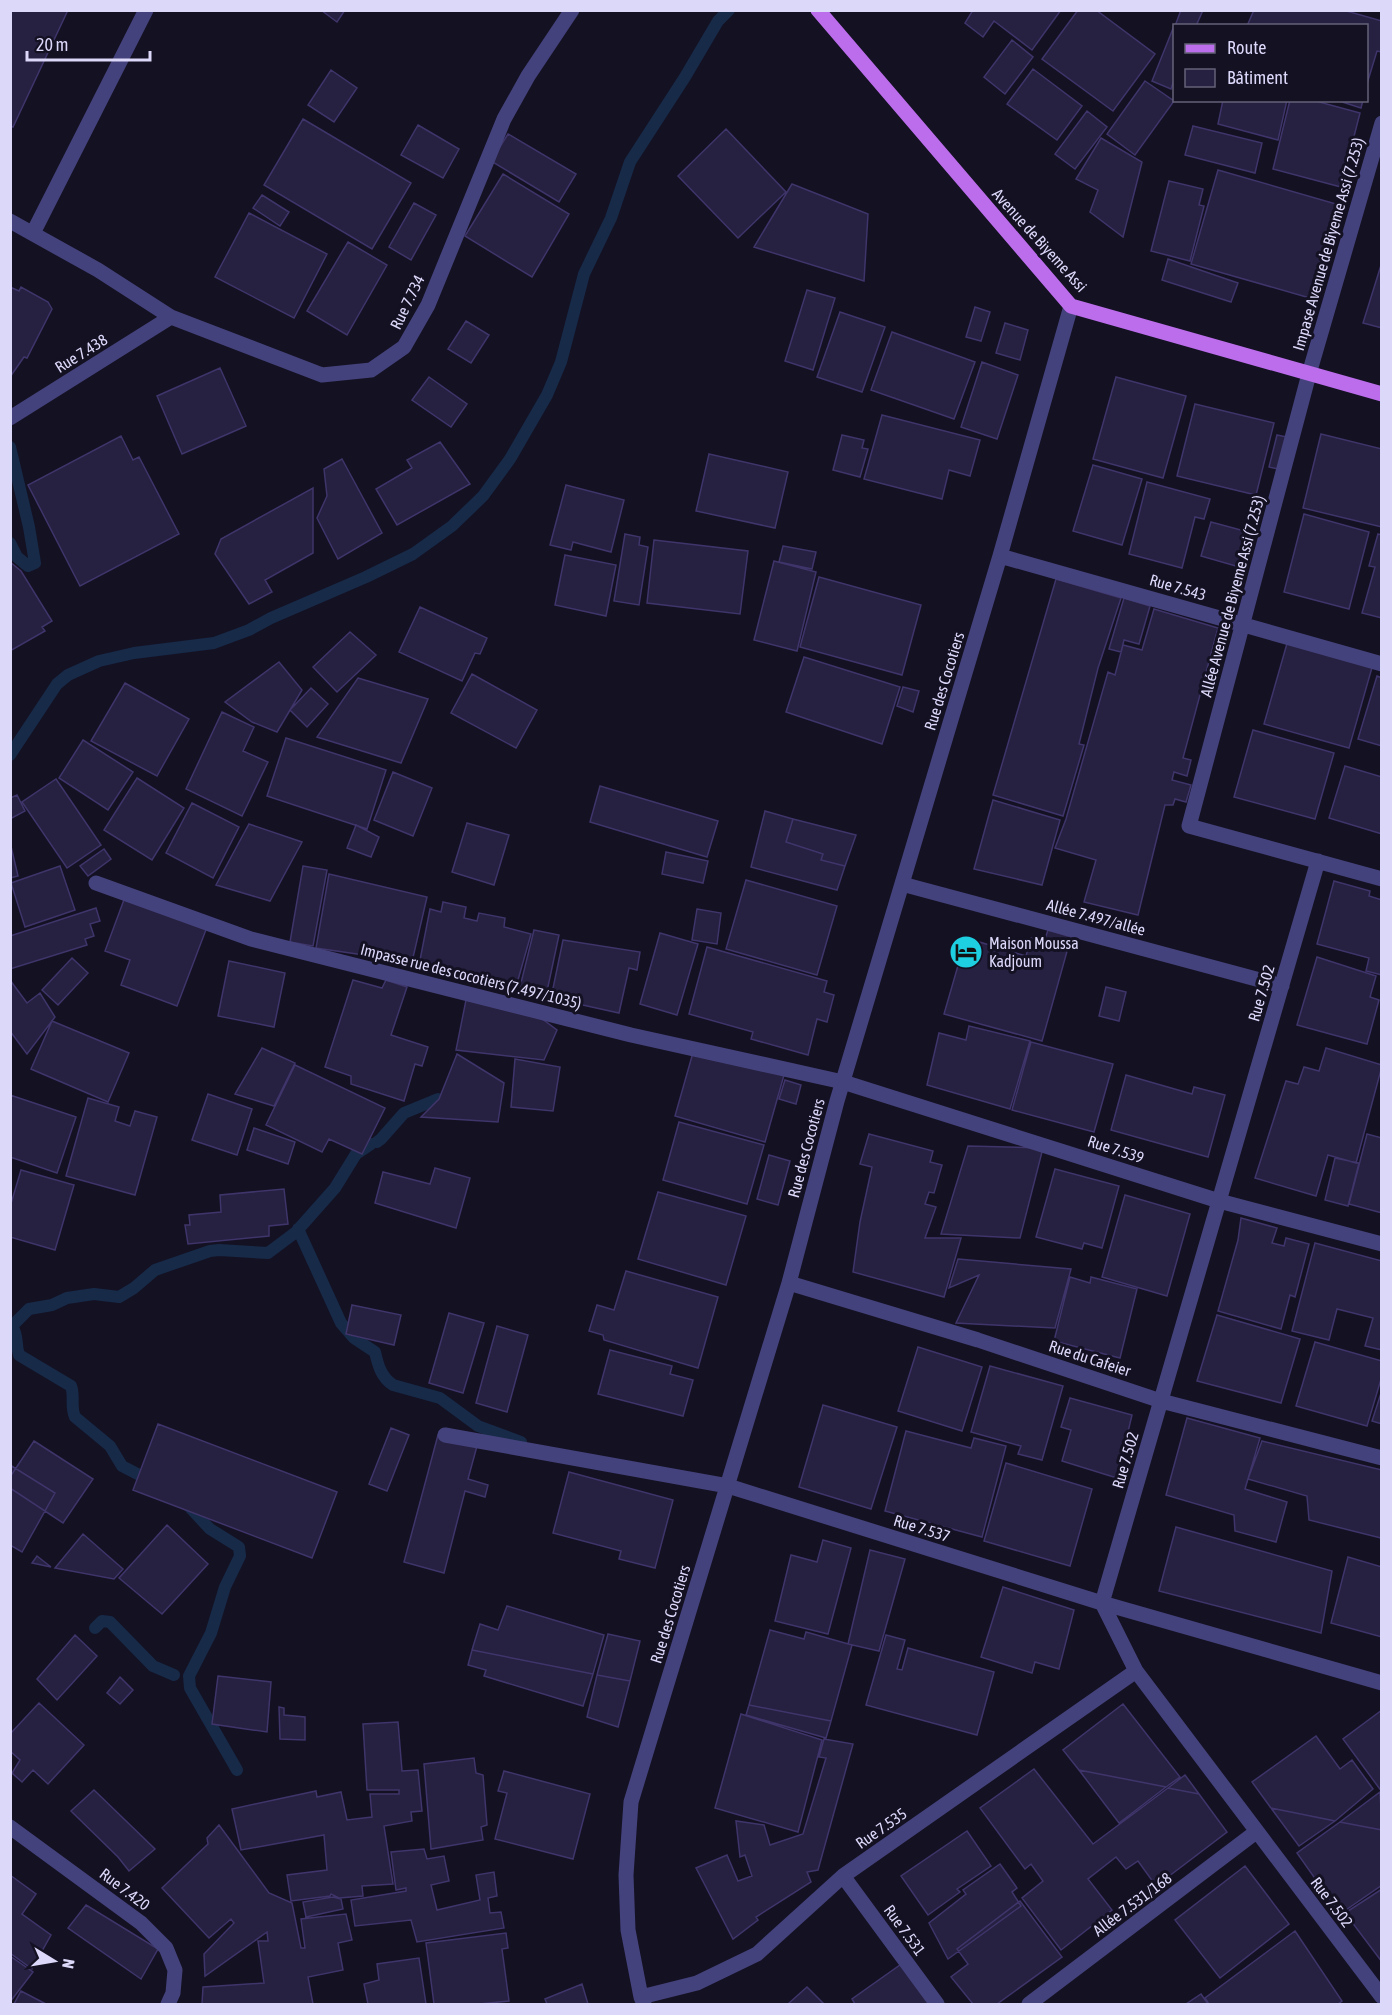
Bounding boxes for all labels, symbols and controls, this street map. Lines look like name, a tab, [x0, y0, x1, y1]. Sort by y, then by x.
scale bar	[27, 24, 150, 62]
legend	[1173, 24, 1368, 102]
text: 20 m	[36, 34, 68, 55]
text: Route	[1227, 37, 1266, 58]
text: Bâtiment	[1227, 67, 1288, 88]
street label: Impase Avenue de Biyeme Assi (7.253)	[1289, 135, 1368, 353]
street label: Avenue de Biyeme Assi	[988, 185, 1091, 296]
street label: Rue 7.734	[386, 272, 428, 332]
street label: Rue 7.438	[52, 330, 110, 376]
street label: Allée Avenue de Biyeme Assi (7.253)	[1196, 493, 1269, 699]
street label: Rue 7.543	[1148, 570, 1208, 604]
street label: Rue des Cocotiers	[920, 629, 968, 732]
street label: Allée 7.497/allée	[1045, 895, 1147, 939]
hotel icon: Maison Moussa Kadjoum	[948, 934, 984, 970]
place label: Maison Moussa Kadjoum	[989, 934, 1079, 971]
street label: Impasse rue des cocotiers (7.497/1035)	[358, 940, 583, 1013]
street label: Rue 7.502	[1244, 963, 1278, 1023]
street label: Rue des Cocotiers	[784, 1096, 828, 1200]
street label: Rue 7.539	[1086, 1131, 1146, 1167]
street label: Rue du Cafeier	[1047, 1336, 1133, 1380]
street label: Rue 7.502	[1108, 1430, 1142, 1490]
street label: Rue 7.537	[892, 1511, 952, 1545]
street label: Rue des Cocotiers	[646, 1562, 694, 1665]
street label: Rue 7.535	[852, 1804, 910, 1852]
street label: Rue 7.420	[96, 1864, 154, 1914]
street label: Allée 7.531/168	[1089, 1869, 1175, 1939]
street label: Rue 7.502	[1307, 1873, 1357, 1931]
street label: Rue 7.531	[881, 1901, 929, 1959]
north arrow	[24, 1931, 84, 1991]
text: N	[59, 1958, 78, 1970]

